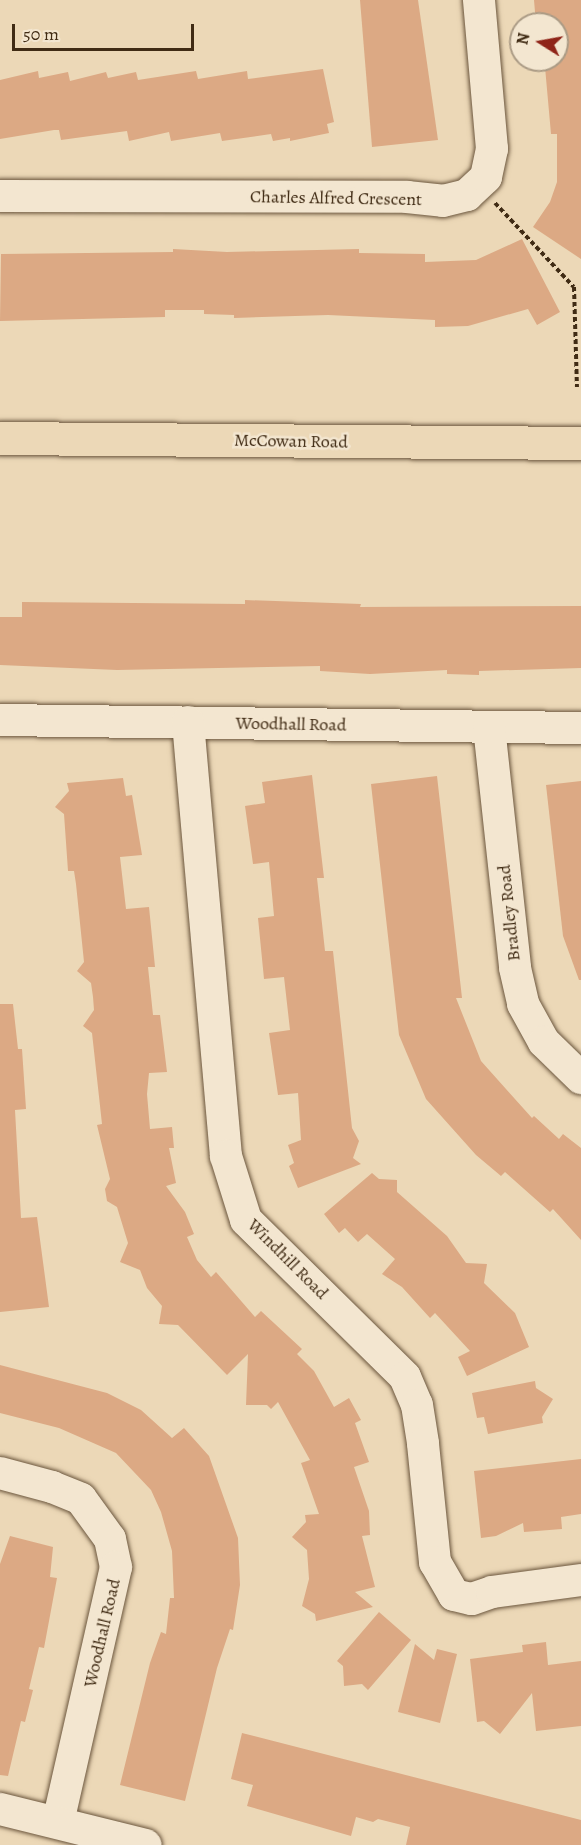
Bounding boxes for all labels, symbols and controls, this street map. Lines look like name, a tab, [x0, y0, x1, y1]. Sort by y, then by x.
scale bar	[15, 12, 196, 50]
north arrow	[509, 12, 569, 72]
text: 50 m	[23, 22, 59, 46]
text: N	[511, 31, 535, 47]
street label: Charles Alfred Crescent	[250, 186, 422, 210]
street label: McCowan Road	[234, 429, 348, 453]
street label: Woodhall Road	[235, 712, 347, 736]
street label: Bradley Road	[493, 864, 525, 962]
street label: Windhill Road	[243, 1214, 333, 1304]
street label: Woodhall Road	[79, 1577, 125, 1689]

